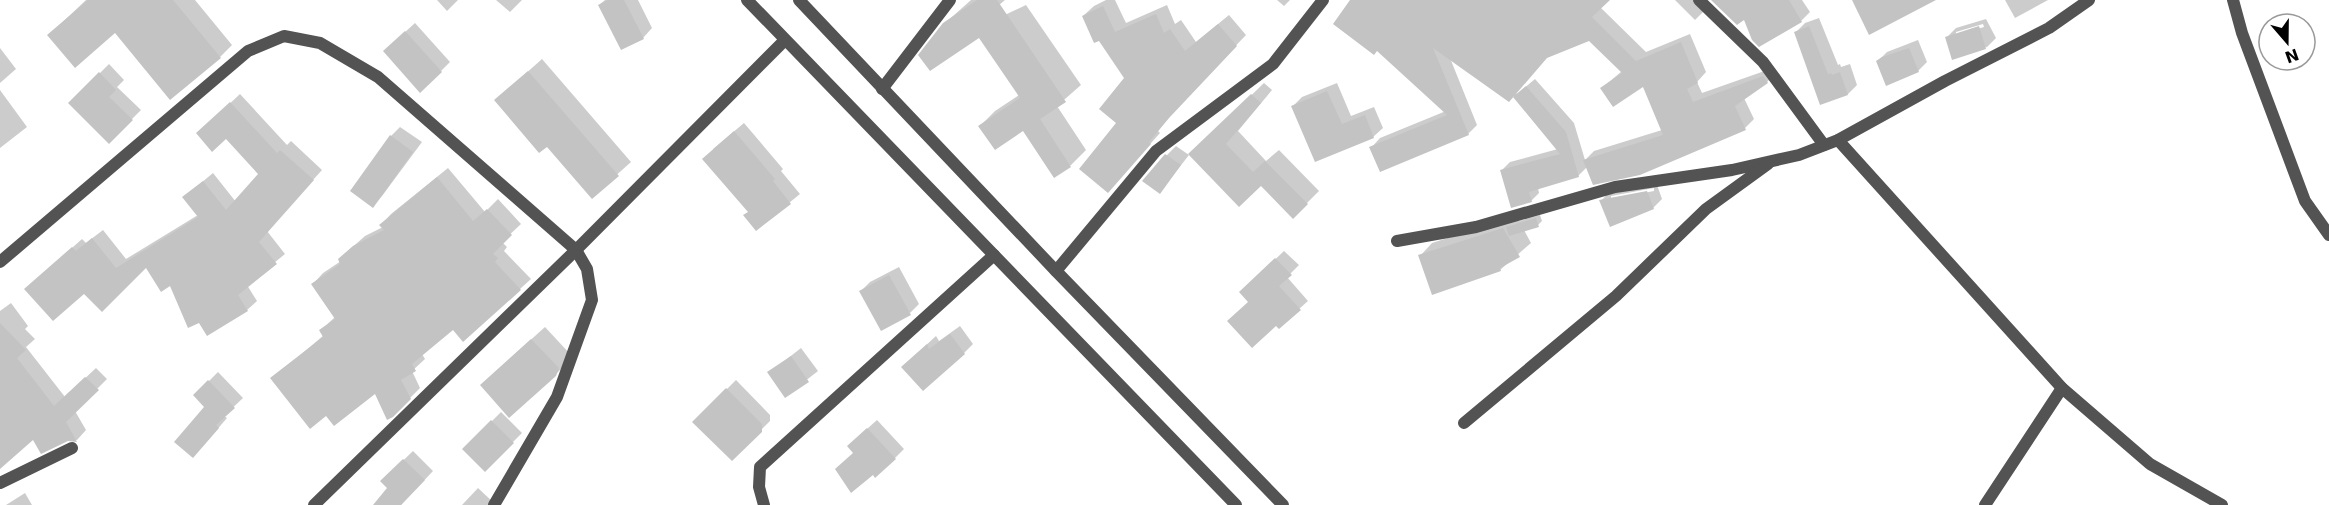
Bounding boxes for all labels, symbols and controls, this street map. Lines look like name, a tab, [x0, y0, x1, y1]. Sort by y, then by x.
north arrow	[2257, 12, 2317, 72]
text: N	[2282, 44, 2302, 67]

